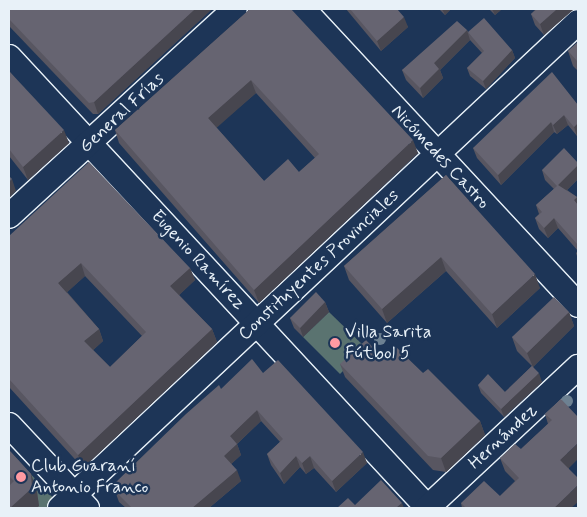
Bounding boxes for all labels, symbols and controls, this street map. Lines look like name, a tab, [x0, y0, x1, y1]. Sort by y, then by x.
street label: General Frías	[76, 69, 168, 157]
street label: Nicómedes Castro	[387, 101, 493, 213]
street label: Constituyentes Provinciales	[234, 185, 404, 345]
street label: Eugenio Ramírez	[147, 206, 249, 314]
place label: Villa Sarita Fútbol 5	[345, 322, 432, 364]
marker: Villa Sarita Fútbol 5	[329, 337, 341, 349]
street label: Hernández	[464, 400, 542, 474]
place label: Club Guaraní Antonio Franco	[31, 456, 150, 498]
marker: Club Guaraní Antonio Franco	[15, 471, 27, 483]

